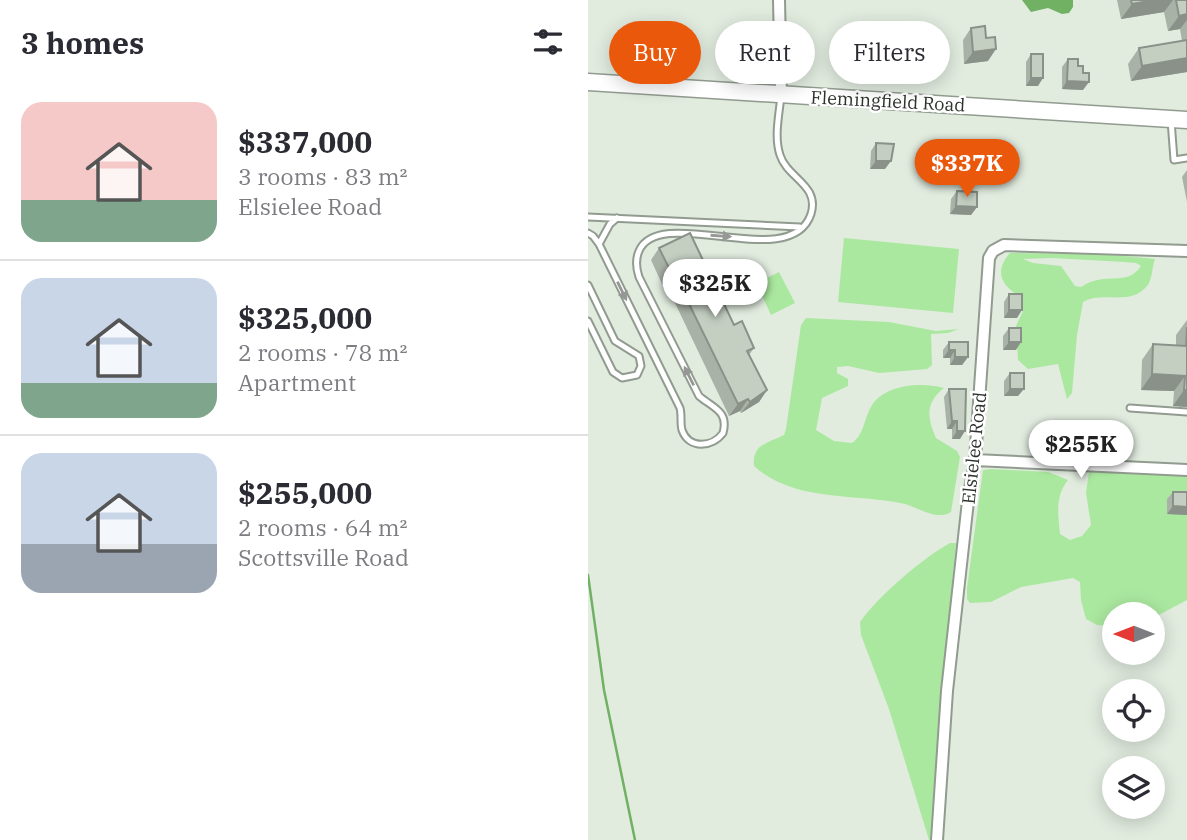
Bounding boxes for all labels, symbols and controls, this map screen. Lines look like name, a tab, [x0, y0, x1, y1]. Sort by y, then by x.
chip: Buy	[609, 21, 701, 84]
chip: Rent	[715, 21, 815, 84]
chip: Filters	[829, 21, 950, 84]
text: 3 homes	[21, 23, 144, 62]
icon: filters	[529, 23, 567, 61]
street label: Flemingfield Road	[810, 85, 966, 117]
text: $337,000	[238, 122, 372, 161]
icon: home	[77, 130, 161, 214]
pin: $337K	[918, 140, 1016, 199]
text: $337K	[931, 147, 1003, 177]
text: 3 rooms · 83 m²	[238, 161, 408, 191]
text: Elsielee Road	[238, 191, 382, 221]
one-way arrow	[711, 231, 733, 242]
pin: $325K	[666, 260, 764, 319]
text: $325K	[679, 267, 751, 297]
one-way arrow	[616, 281, 627, 301]
text: $325,000	[238, 298, 372, 337]
icon: home	[77, 306, 161, 390]
text: 2 rooms · 78 m²	[238, 337, 408, 367]
one-way arrow	[684, 366, 695, 386]
text: Apartment	[238, 367, 356, 397]
street label: Elsielee Road	[957, 391, 991, 505]
pin: $255K	[1032, 420, 1130, 480]
text: $255K	[1045, 428, 1117, 458]
text: $255,000	[238, 473, 372, 512]
icon: home	[77, 481, 161, 565]
text: 2 rooms · 64 m²	[238, 512, 408, 542]
text: Scottsville Road	[238, 542, 409, 572]
north arrow	[1102, 602, 1166, 665]
map controls	[1102, 602, 1165, 819]
button: locate	[1102, 679, 1165, 742]
button: layers	[1102, 756, 1165, 819]

